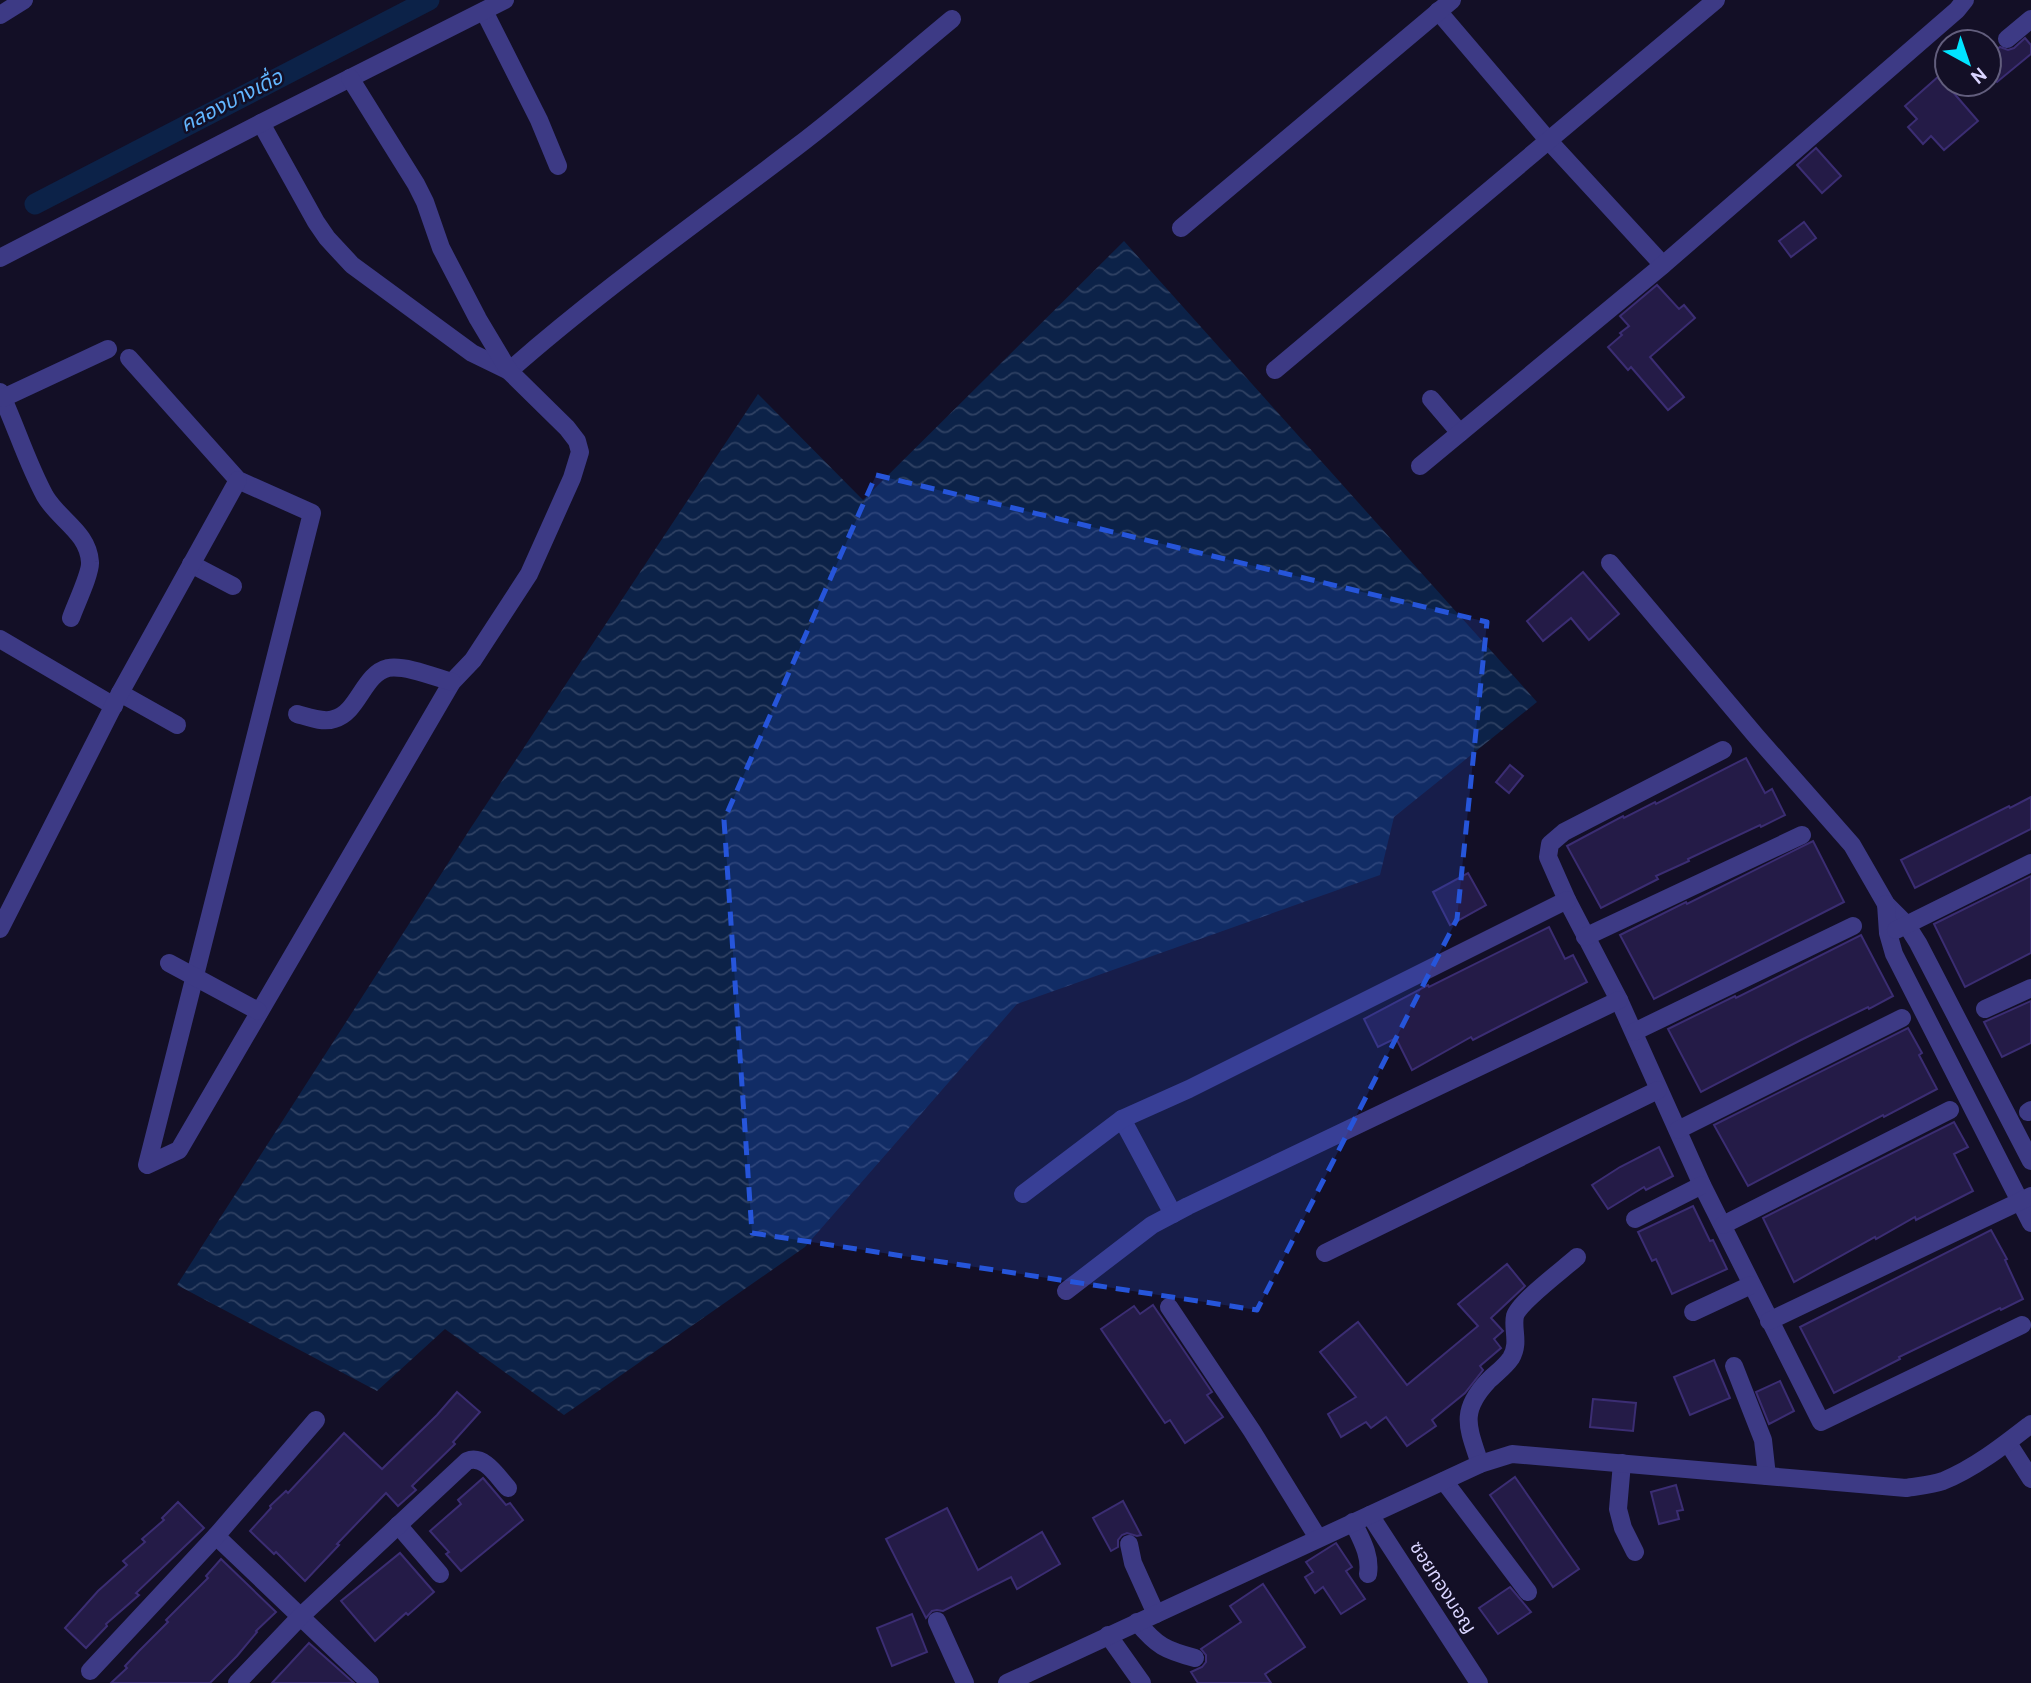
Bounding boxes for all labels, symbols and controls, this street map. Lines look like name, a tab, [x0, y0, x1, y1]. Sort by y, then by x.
north arrow	[1933, 28, 2003, 98]
text: N	[1965, 61, 1991, 88]
water label: คลองบางเดื่อ	[175, 62, 289, 139]
street label: ซอยทองมอญ	[1403, 1537, 1481, 1639]

